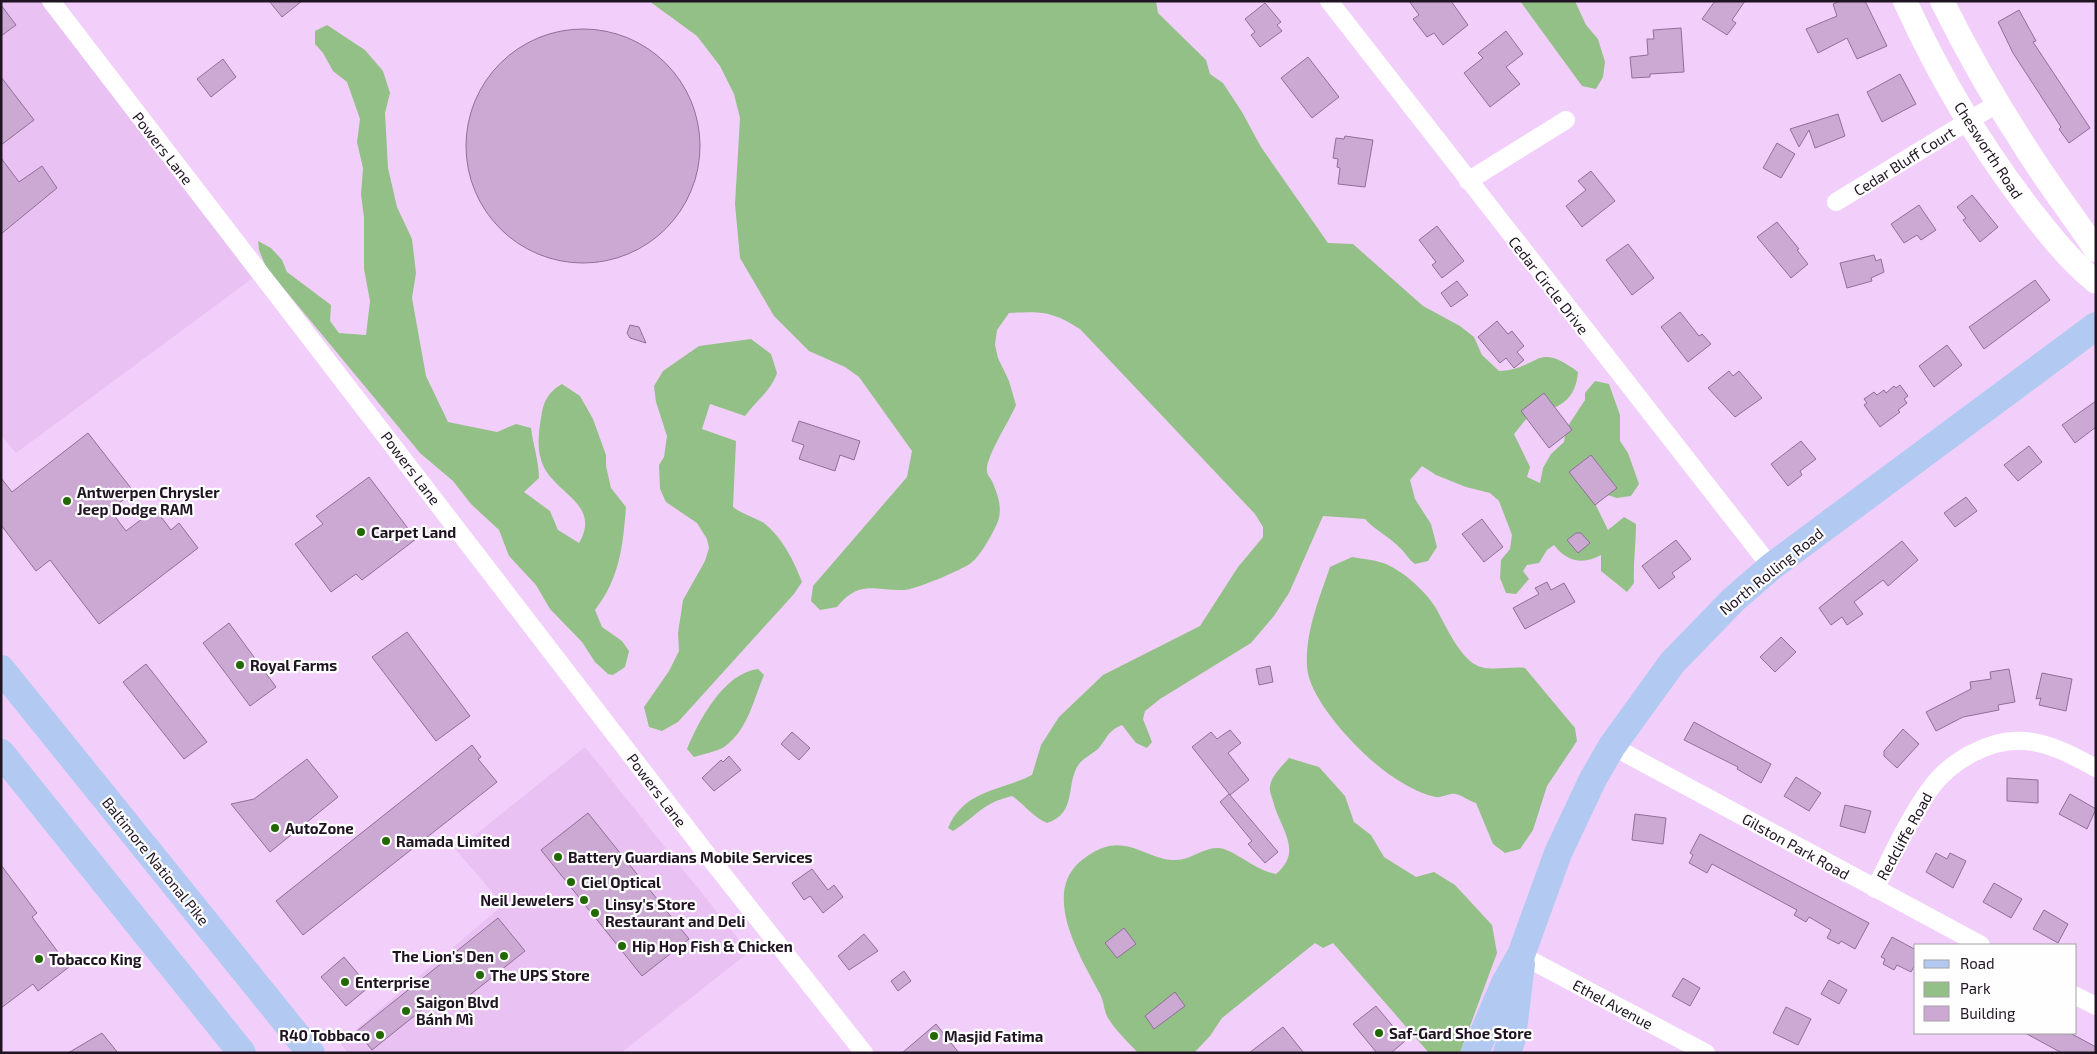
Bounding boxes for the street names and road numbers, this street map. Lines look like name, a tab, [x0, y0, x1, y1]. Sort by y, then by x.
street label: Chesworth Road	[1951, 98, 2027, 202]
street label: Powers Lane	[129, 108, 197, 188]
street label: Cedar Bluff Court	[1850, 122, 1958, 199]
street label: Cedar Circle Drive	[1505, 232, 1593, 338]
street label: Powers Lane	[378, 428, 444, 508]
street label: North Rolling Road	[1716, 524, 1826, 618]
street label: Powers Lane	[624, 750, 690, 830]
street label: Redcliffe Road	[1872, 789, 1936, 883]
street label: Baltimore National Pike	[99, 793, 213, 929]
street label: Gilston Park Road	[1739, 809, 1853, 883]
street label: Ethel Avenue	[1570, 975, 1656, 1033]

